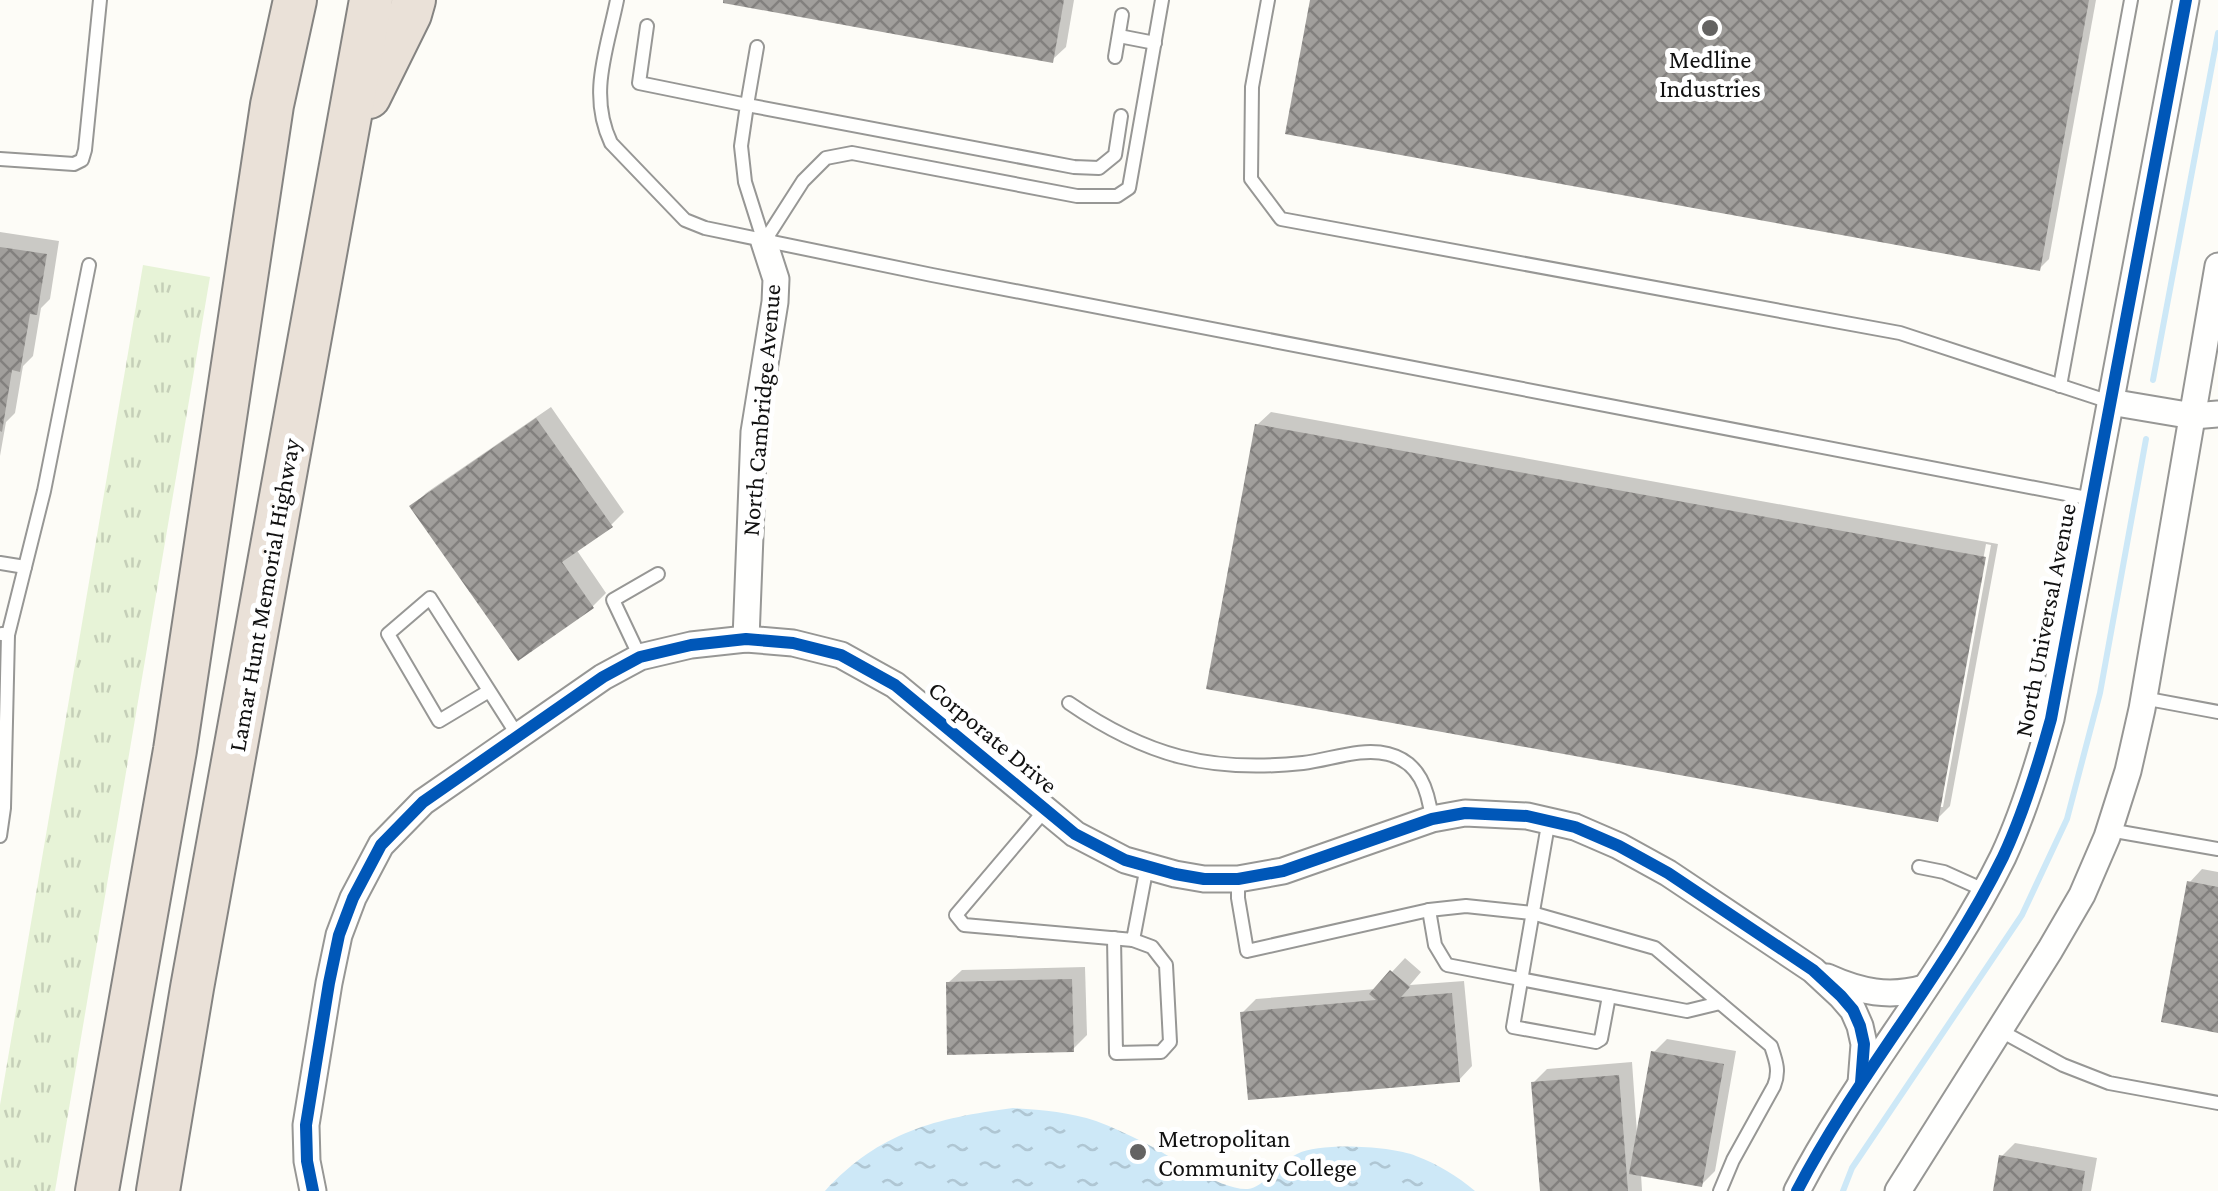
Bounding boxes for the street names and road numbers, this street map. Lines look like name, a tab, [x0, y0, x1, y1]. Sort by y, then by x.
street label: North Cambridge Avenue	[737, 283, 786, 537]
street label: Lamar Hunt Memorial Highway	[223, 436, 306, 754]
street label: North Universal Avenue	[2009, 501, 2081, 739]
street label: Corporate Drive	[923, 675, 1063, 799]

